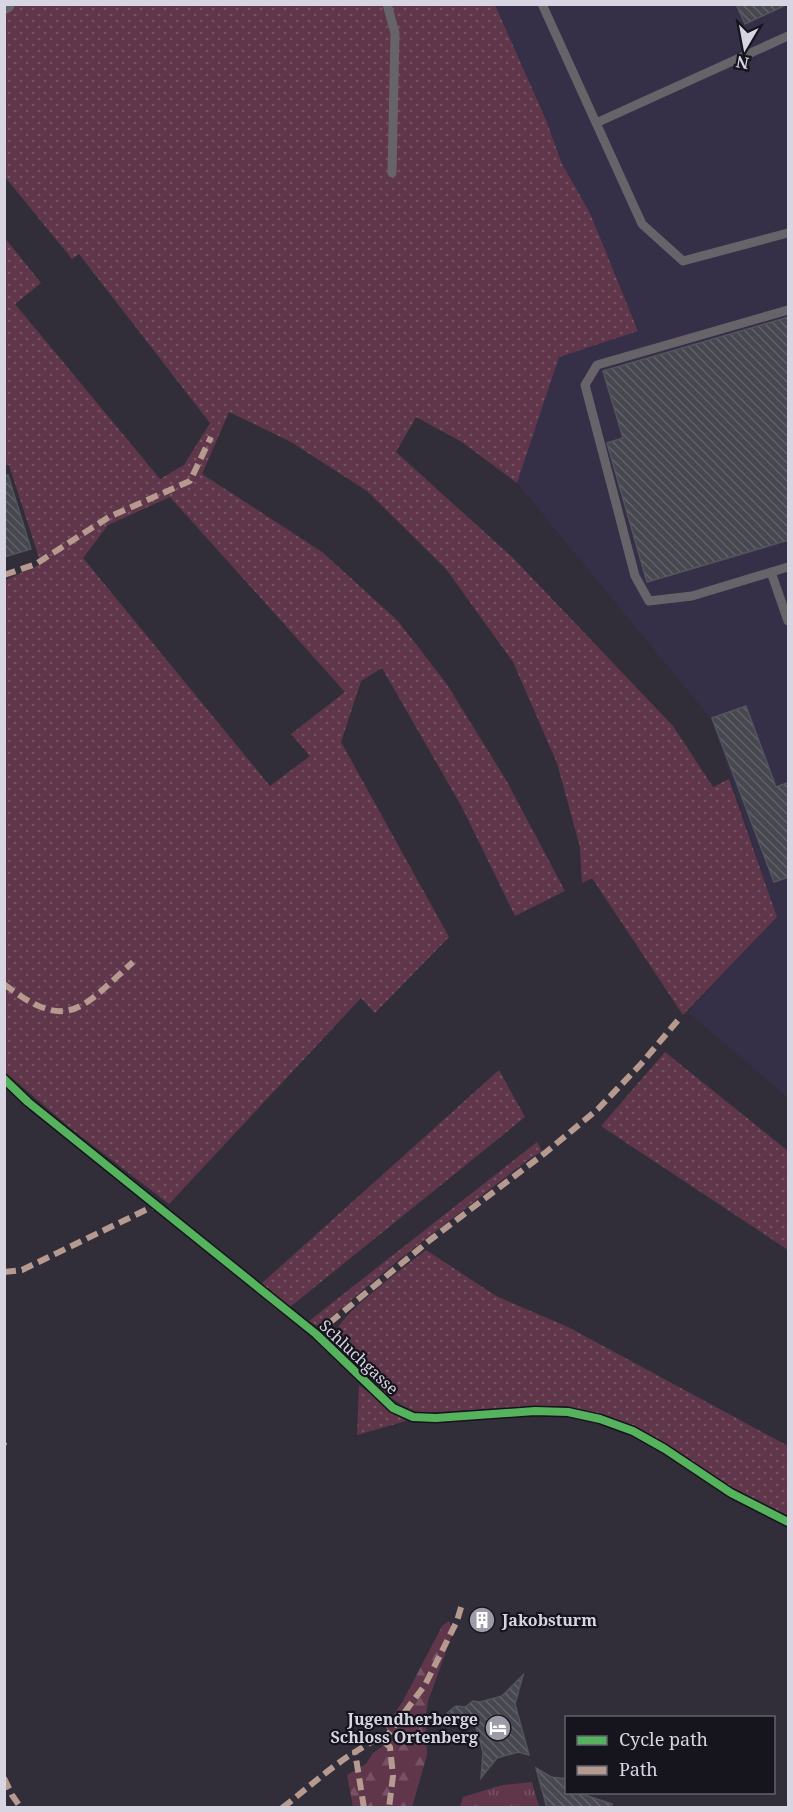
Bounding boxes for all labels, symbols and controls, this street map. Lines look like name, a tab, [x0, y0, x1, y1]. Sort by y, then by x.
north arrow	[715, 18, 775, 78]
text: N	[734, 51, 751, 75]
street label: Schluchgasse	[315, 1315, 403, 1399]
building icon: Jakobsturm	[467, 1605, 497, 1635]
place label: Jakobsturm	[501, 1609, 597, 1631]
place label: Jugendherberge Schloss Ortenberg	[330, 1708, 478, 1748]
hotel icon: Jugendherberge Schloss Ortenberg	[483, 1713, 513, 1743]
legend	[565, 1716, 775, 1794]
text: Cycle path	[619, 1727, 708, 1751]
text: Path	[619, 1757, 658, 1781]

